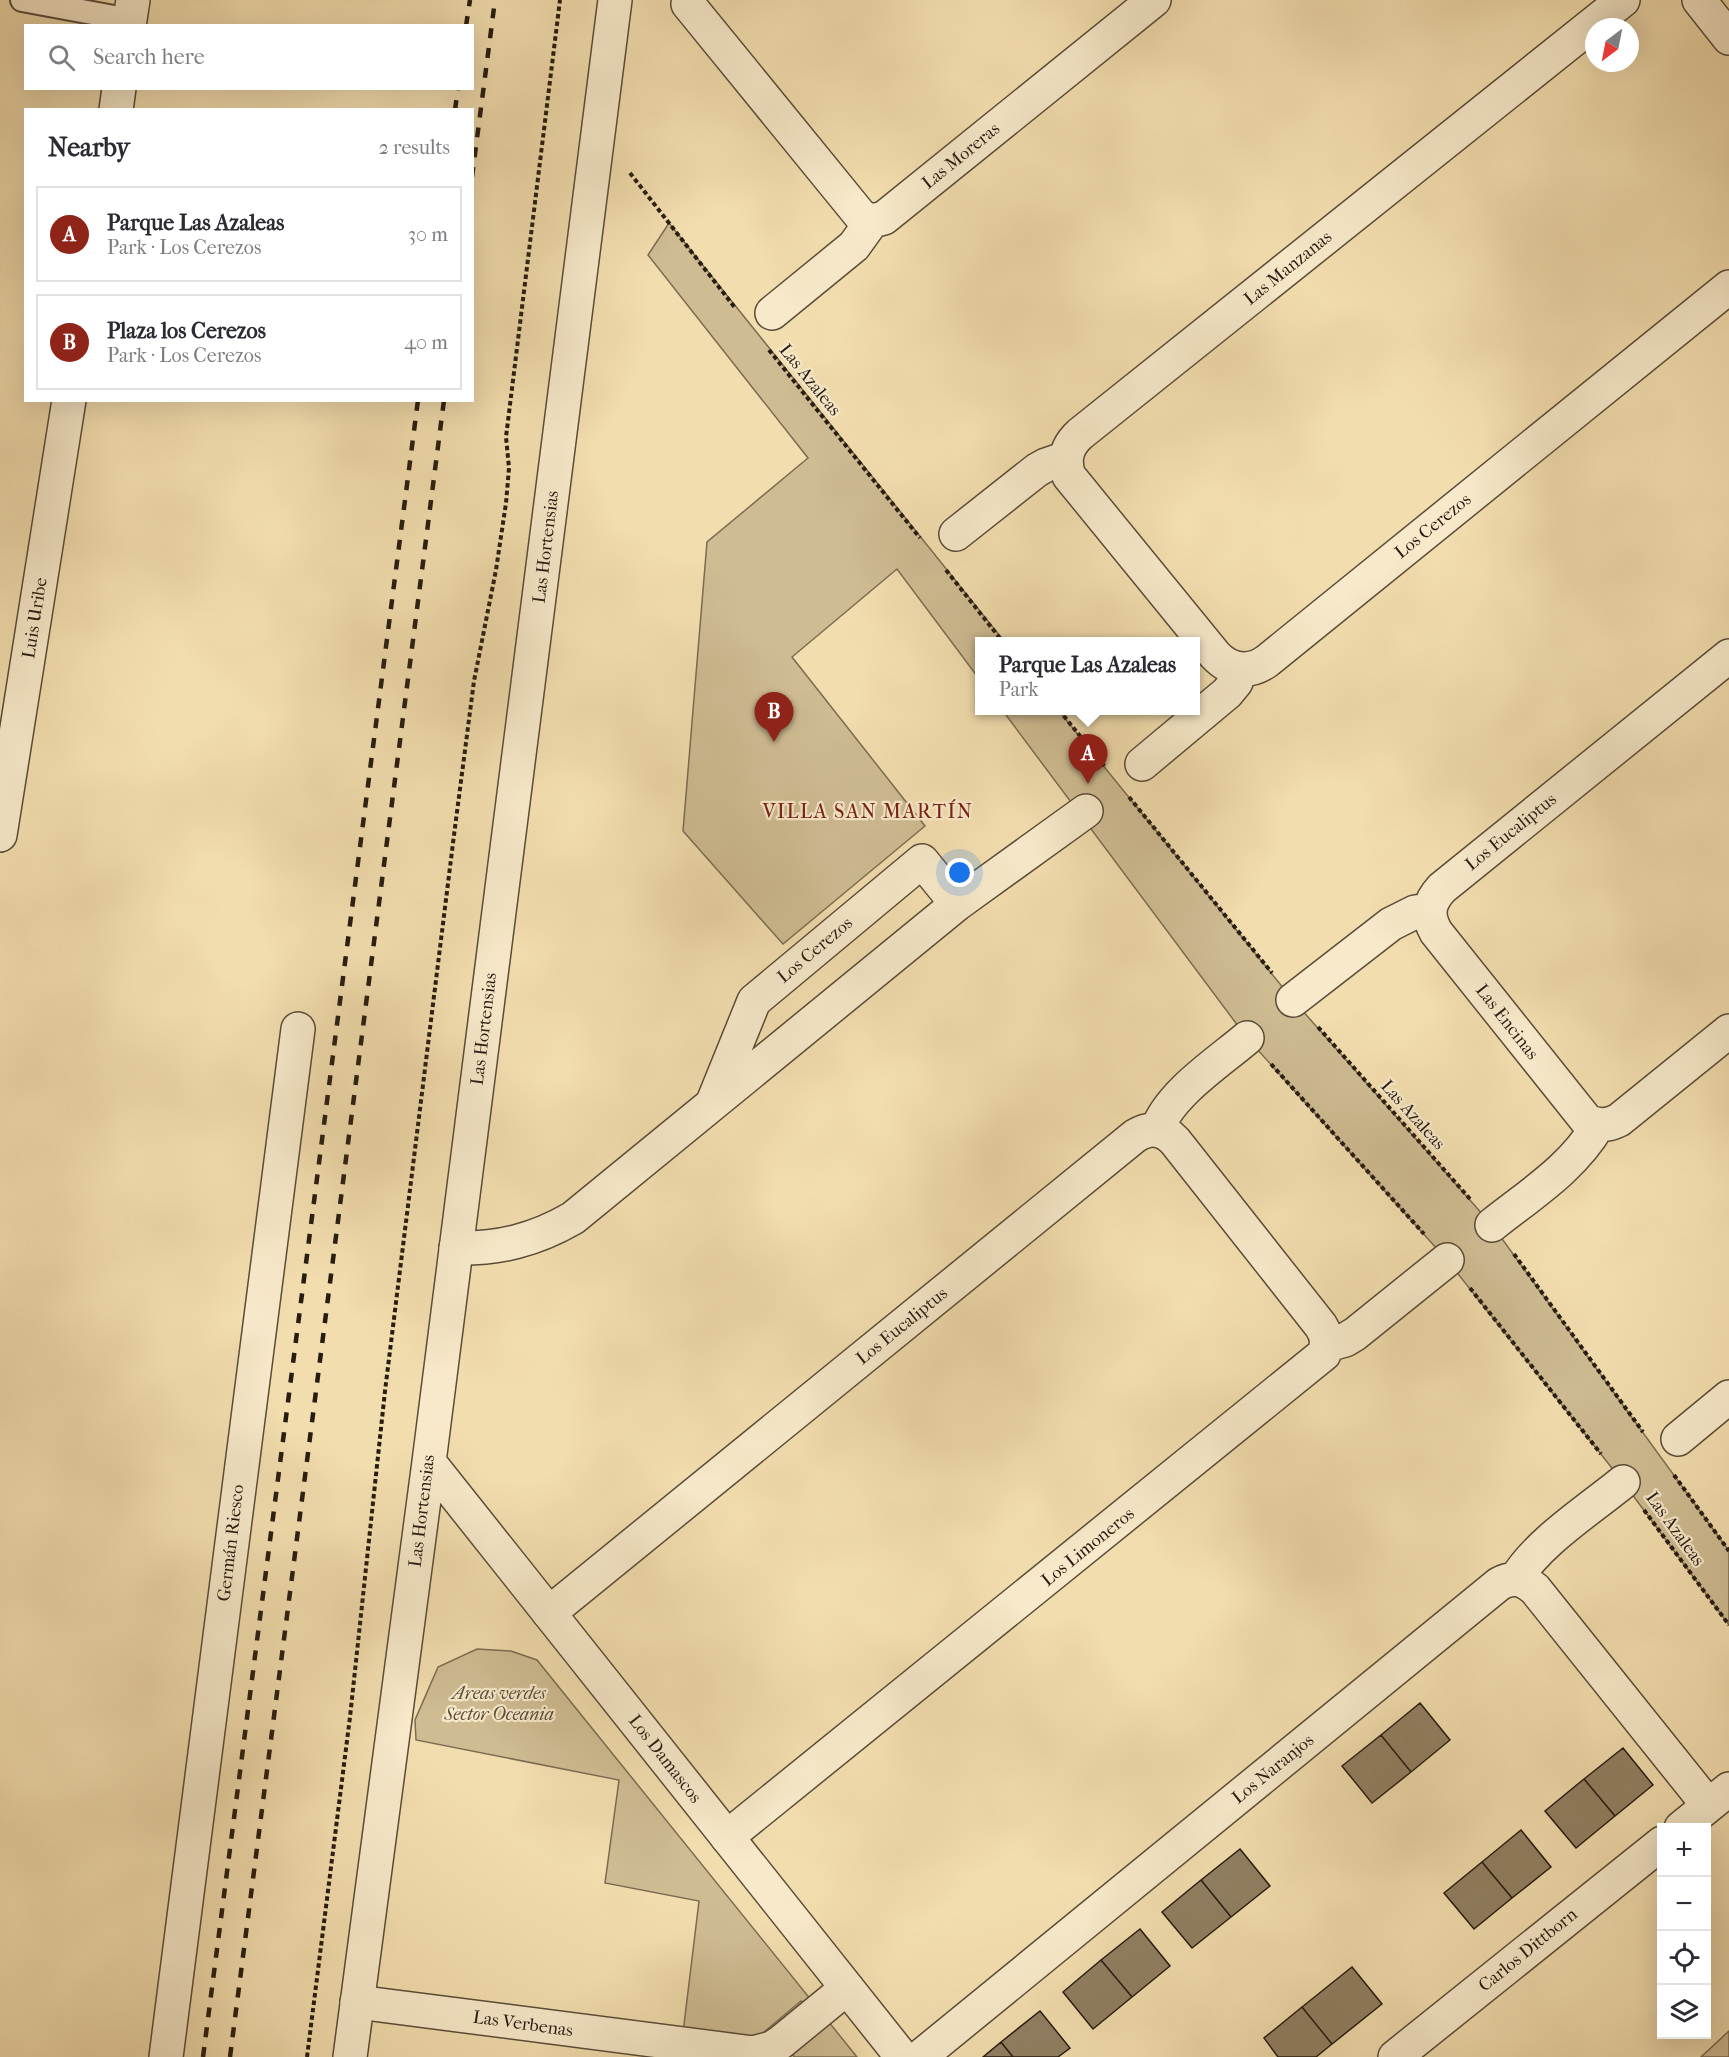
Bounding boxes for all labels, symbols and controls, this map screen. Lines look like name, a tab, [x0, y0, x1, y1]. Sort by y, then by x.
north arrow	[1585, 18, 1639, 72]
search box	[24, 24, 474, 90]
icon: search	[45, 41, 78, 74]
text: Search here	[93, 44, 205, 70]
street label: Las Moreras	[918, 118, 1004, 194]
text: Nearby	[48, 132, 130, 163]
text: 2 results	[379, 136, 450, 159]
text: Parque Las Azaleas	[107, 210, 284, 236]
text: A	[63, 223, 76, 246]
text: 30 m	[408, 223, 448, 246]
street label: Las Manzanas	[1240, 226, 1336, 310]
text: Park · Los Cerezos	[107, 236, 261, 259]
text: Plaza los Cerezos	[107, 318, 266, 344]
text: B	[63, 331, 76, 354]
text: 40 m	[404, 331, 448, 354]
street label: Las Azaleas	[775, 340, 846, 420]
text: Park · Los Cerezos	[107, 344, 261, 367]
street label: Las Hortensias	[529, 489, 563, 604]
street label: Los Cerezos	[1391, 489, 1476, 563]
street label: Luis Uribe	[18, 576, 52, 660]
popup	[975, 637, 1200, 715]
text: Parque Las Azaleas	[999, 652, 1176, 678]
text: Park	[999, 678, 1039, 701]
pin: B	[754, 692, 794, 742]
pin: A	[1068, 734, 1108, 784]
street label: Los Eucaliptus	[1461, 789, 1561, 875]
district label: VILLA SAN MARTÍN	[762, 799, 973, 823]
your location	[945, 858, 974, 887]
street label: Los Cerezos	[773, 912, 857, 988]
street label: Las Hortensias	[467, 971, 501, 1086]
street label: Las Encinas	[1471, 980, 1543, 1064]
street label: Las Azaleas	[1376, 1076, 1450, 1154]
street label: Los Eucaliptus	[852, 1283, 952, 1369]
street label: Las Hortensias	[405, 1453, 439, 1568]
street label: Germán Riesco	[213, 1483, 249, 1603]
street label: Las Azaleas	[1641, 1488, 1709, 1570]
street label: Los Limoneros	[1037, 1503, 1139, 1591]
park label: Areas verdes Sector Oceania	[443, 1683, 554, 1725]
street label: Los Damascos	[624, 1711, 706, 1808]
street label: Los Naranjos	[1228, 1730, 1318, 1808]
map controls	[1657, 1823, 1711, 2039]
button: +	[1657, 1823, 1711, 1877]
button: −	[1657, 1877, 1711, 1931]
street label: Carlos Dittborn	[1474, 1903, 1582, 1996]
button: locate	[1657, 1931, 1711, 1985]
button: layers	[1657, 1985, 1711, 2039]
street label: Las Verbenas	[472, 2007, 575, 2041]

